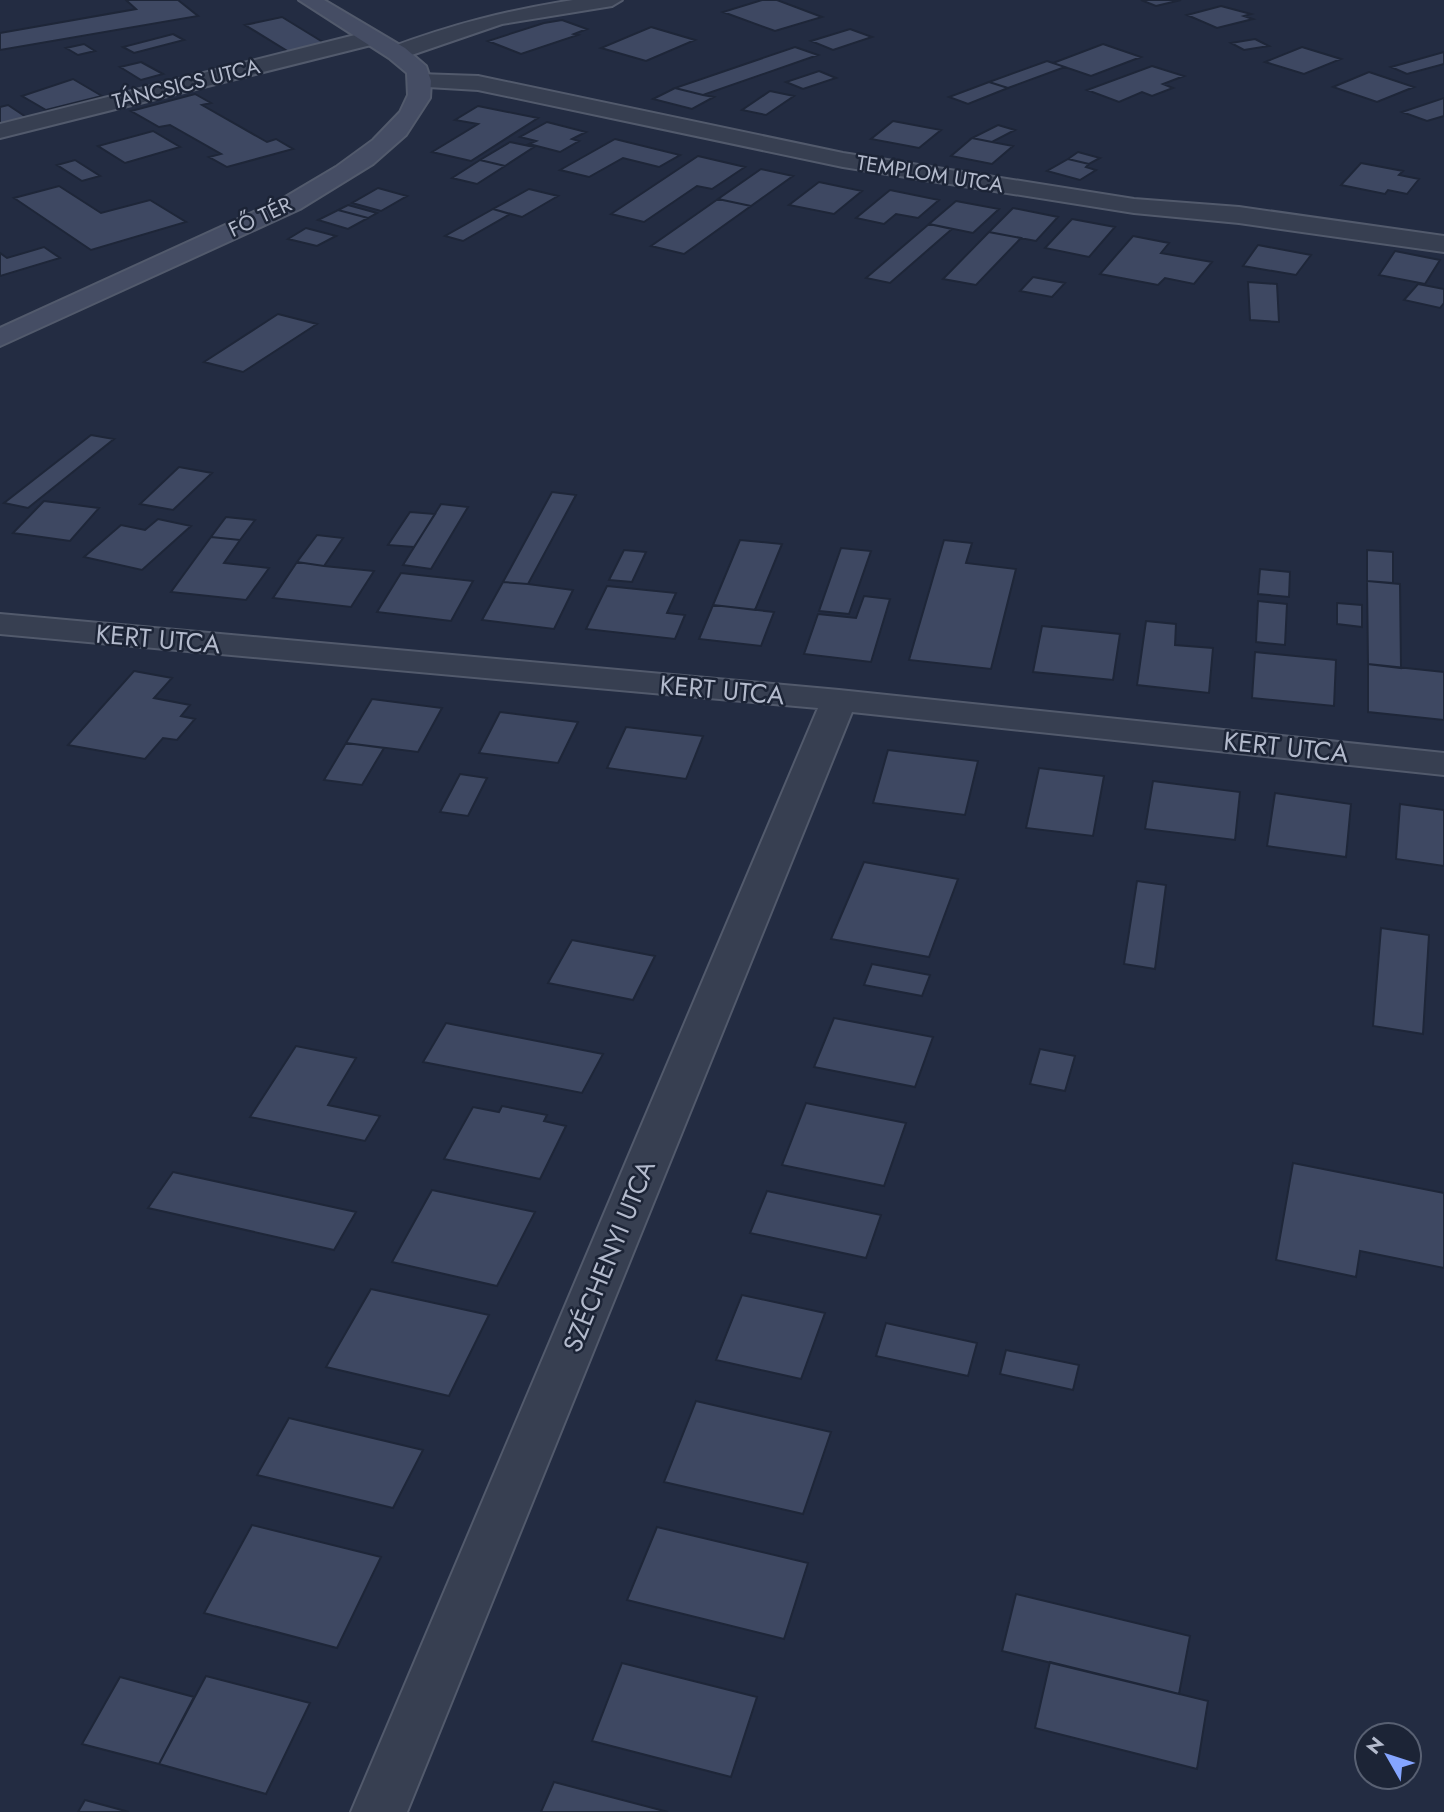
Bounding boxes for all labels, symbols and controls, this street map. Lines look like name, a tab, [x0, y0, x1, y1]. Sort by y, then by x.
street label: TÁNCSICS UTCA	[109, 51, 263, 117]
street label: TEMPLOM UTCA	[854, 148, 1006, 200]
street label: FŐ TÉR	[224, 189, 297, 245]
street label: KERT UTCA	[94, 615, 223, 663]
street label: KERT UTCA	[658, 666, 787, 714]
street label: KERT UTCA	[1222, 722, 1351, 773]
street label: SZÉCHENYI UTCA	[553, 1154, 665, 1358]
north arrow	[1353, 1721, 1423, 1791]
text: N	[1360, 1731, 1390, 1760]

